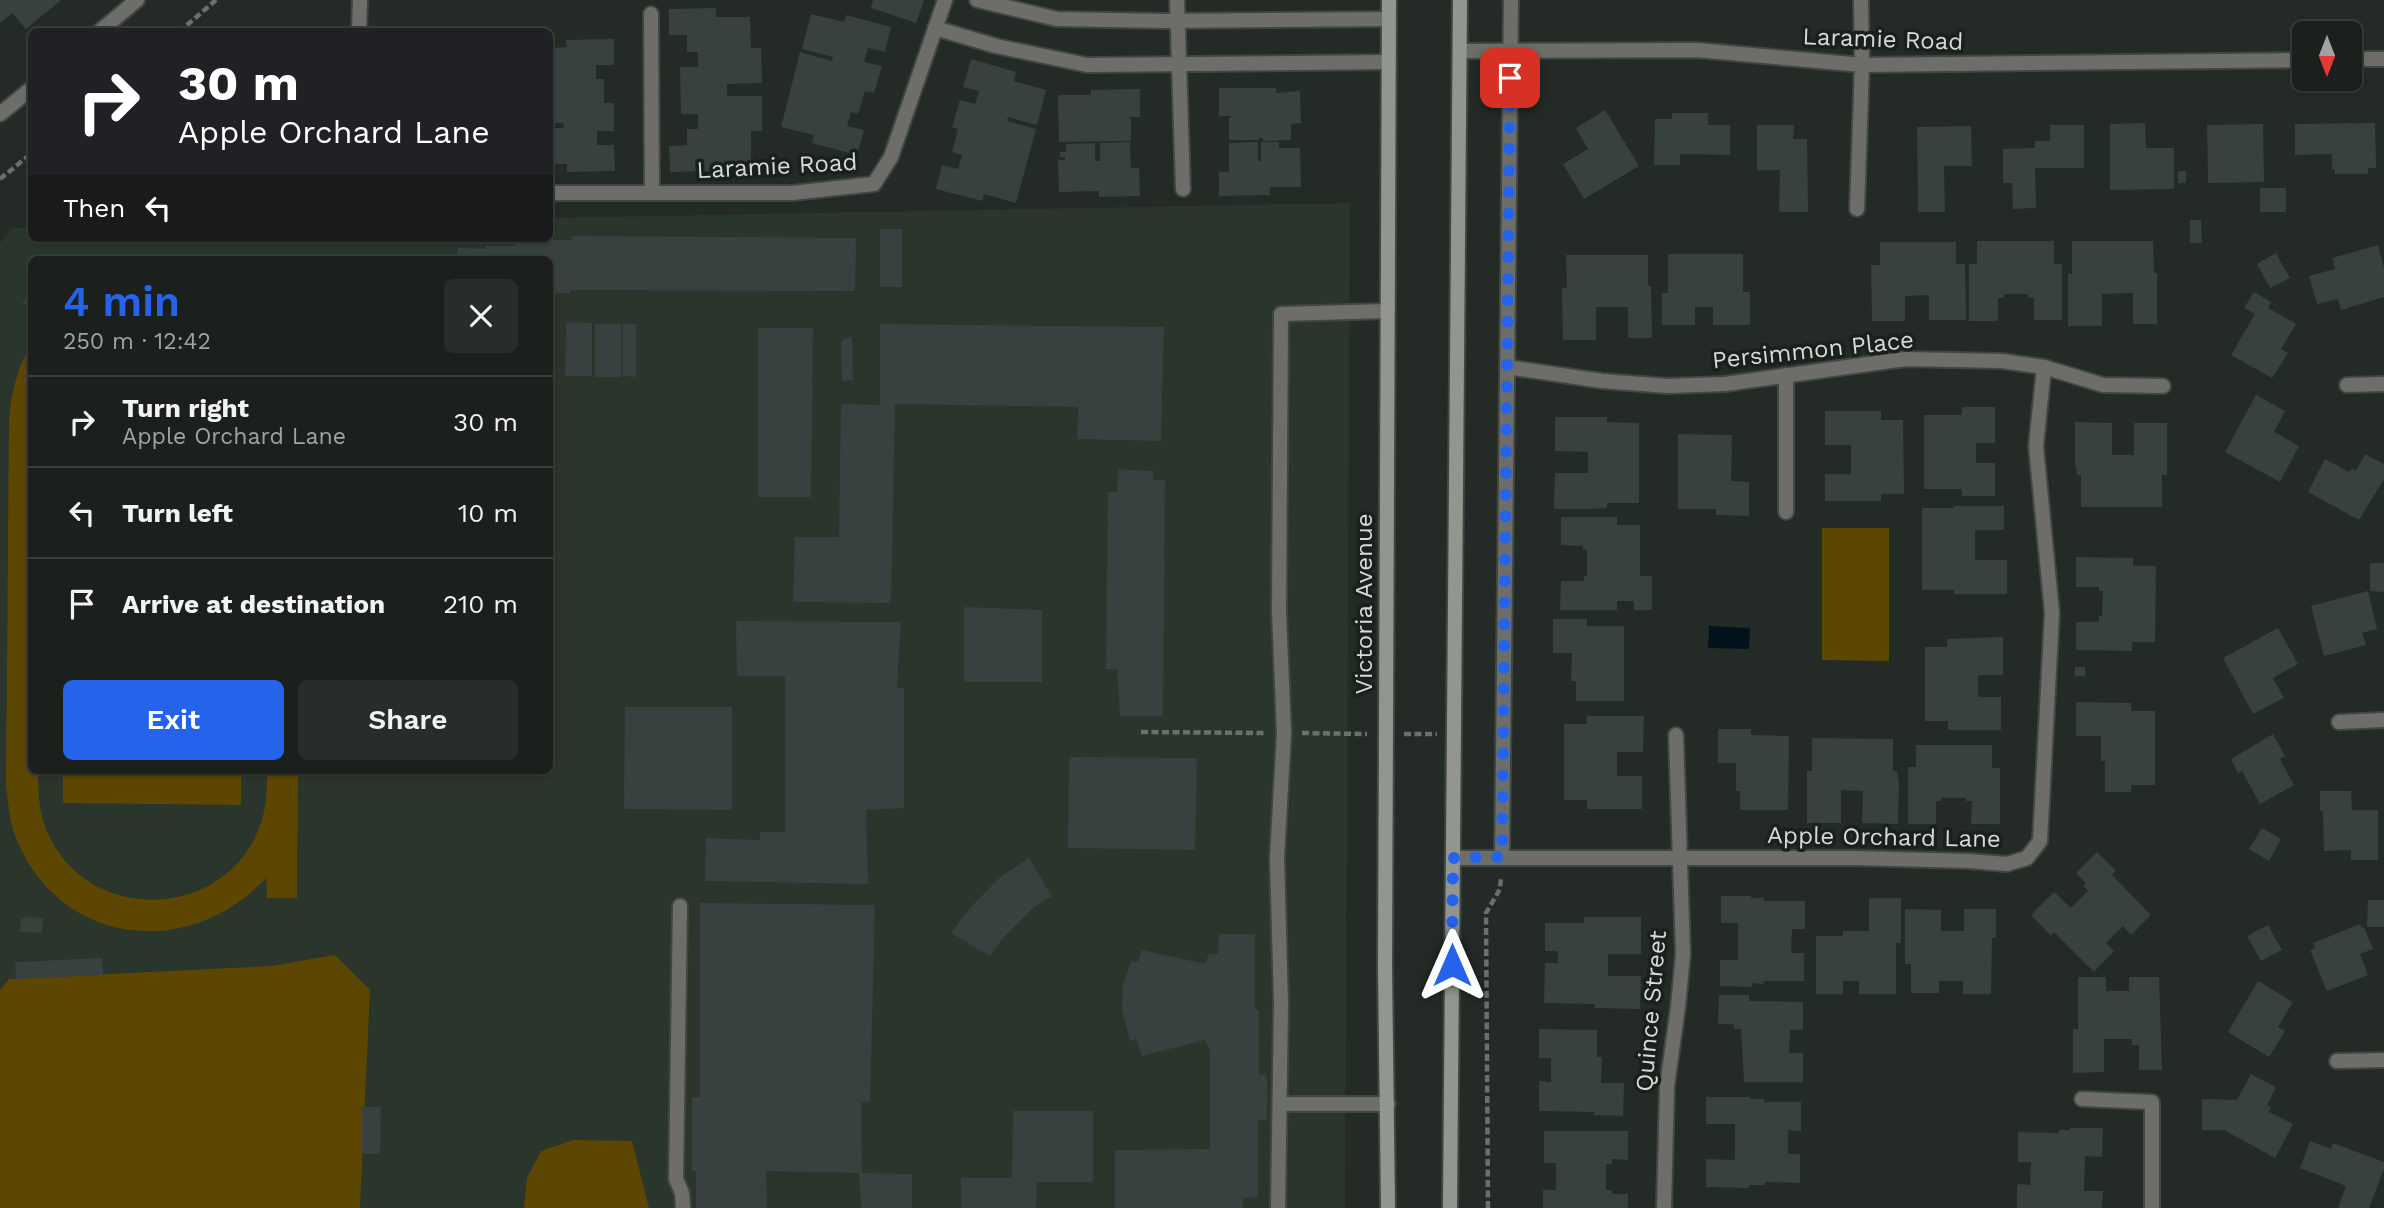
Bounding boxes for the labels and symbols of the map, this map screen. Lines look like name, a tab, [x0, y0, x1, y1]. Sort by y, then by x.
north arrow	[2292, 21, 2362, 91]
street label: Laramie Road	[1802, 22, 1964, 56]
pin	[1480, 48, 1540, 108]
street label: Laramie Road	[696, 148, 858, 184]
street label: Persimmon Place	[1711, 325, 1915, 375]
street label: Victoria Avenue	[1350, 513, 1378, 695]
street label: Apple Orchard Lane	[1767, 821, 2001, 853]
position arrow	[1415, 928, 1489, 1002]
street label: Quince Street	[1630, 929, 1672, 1093]

